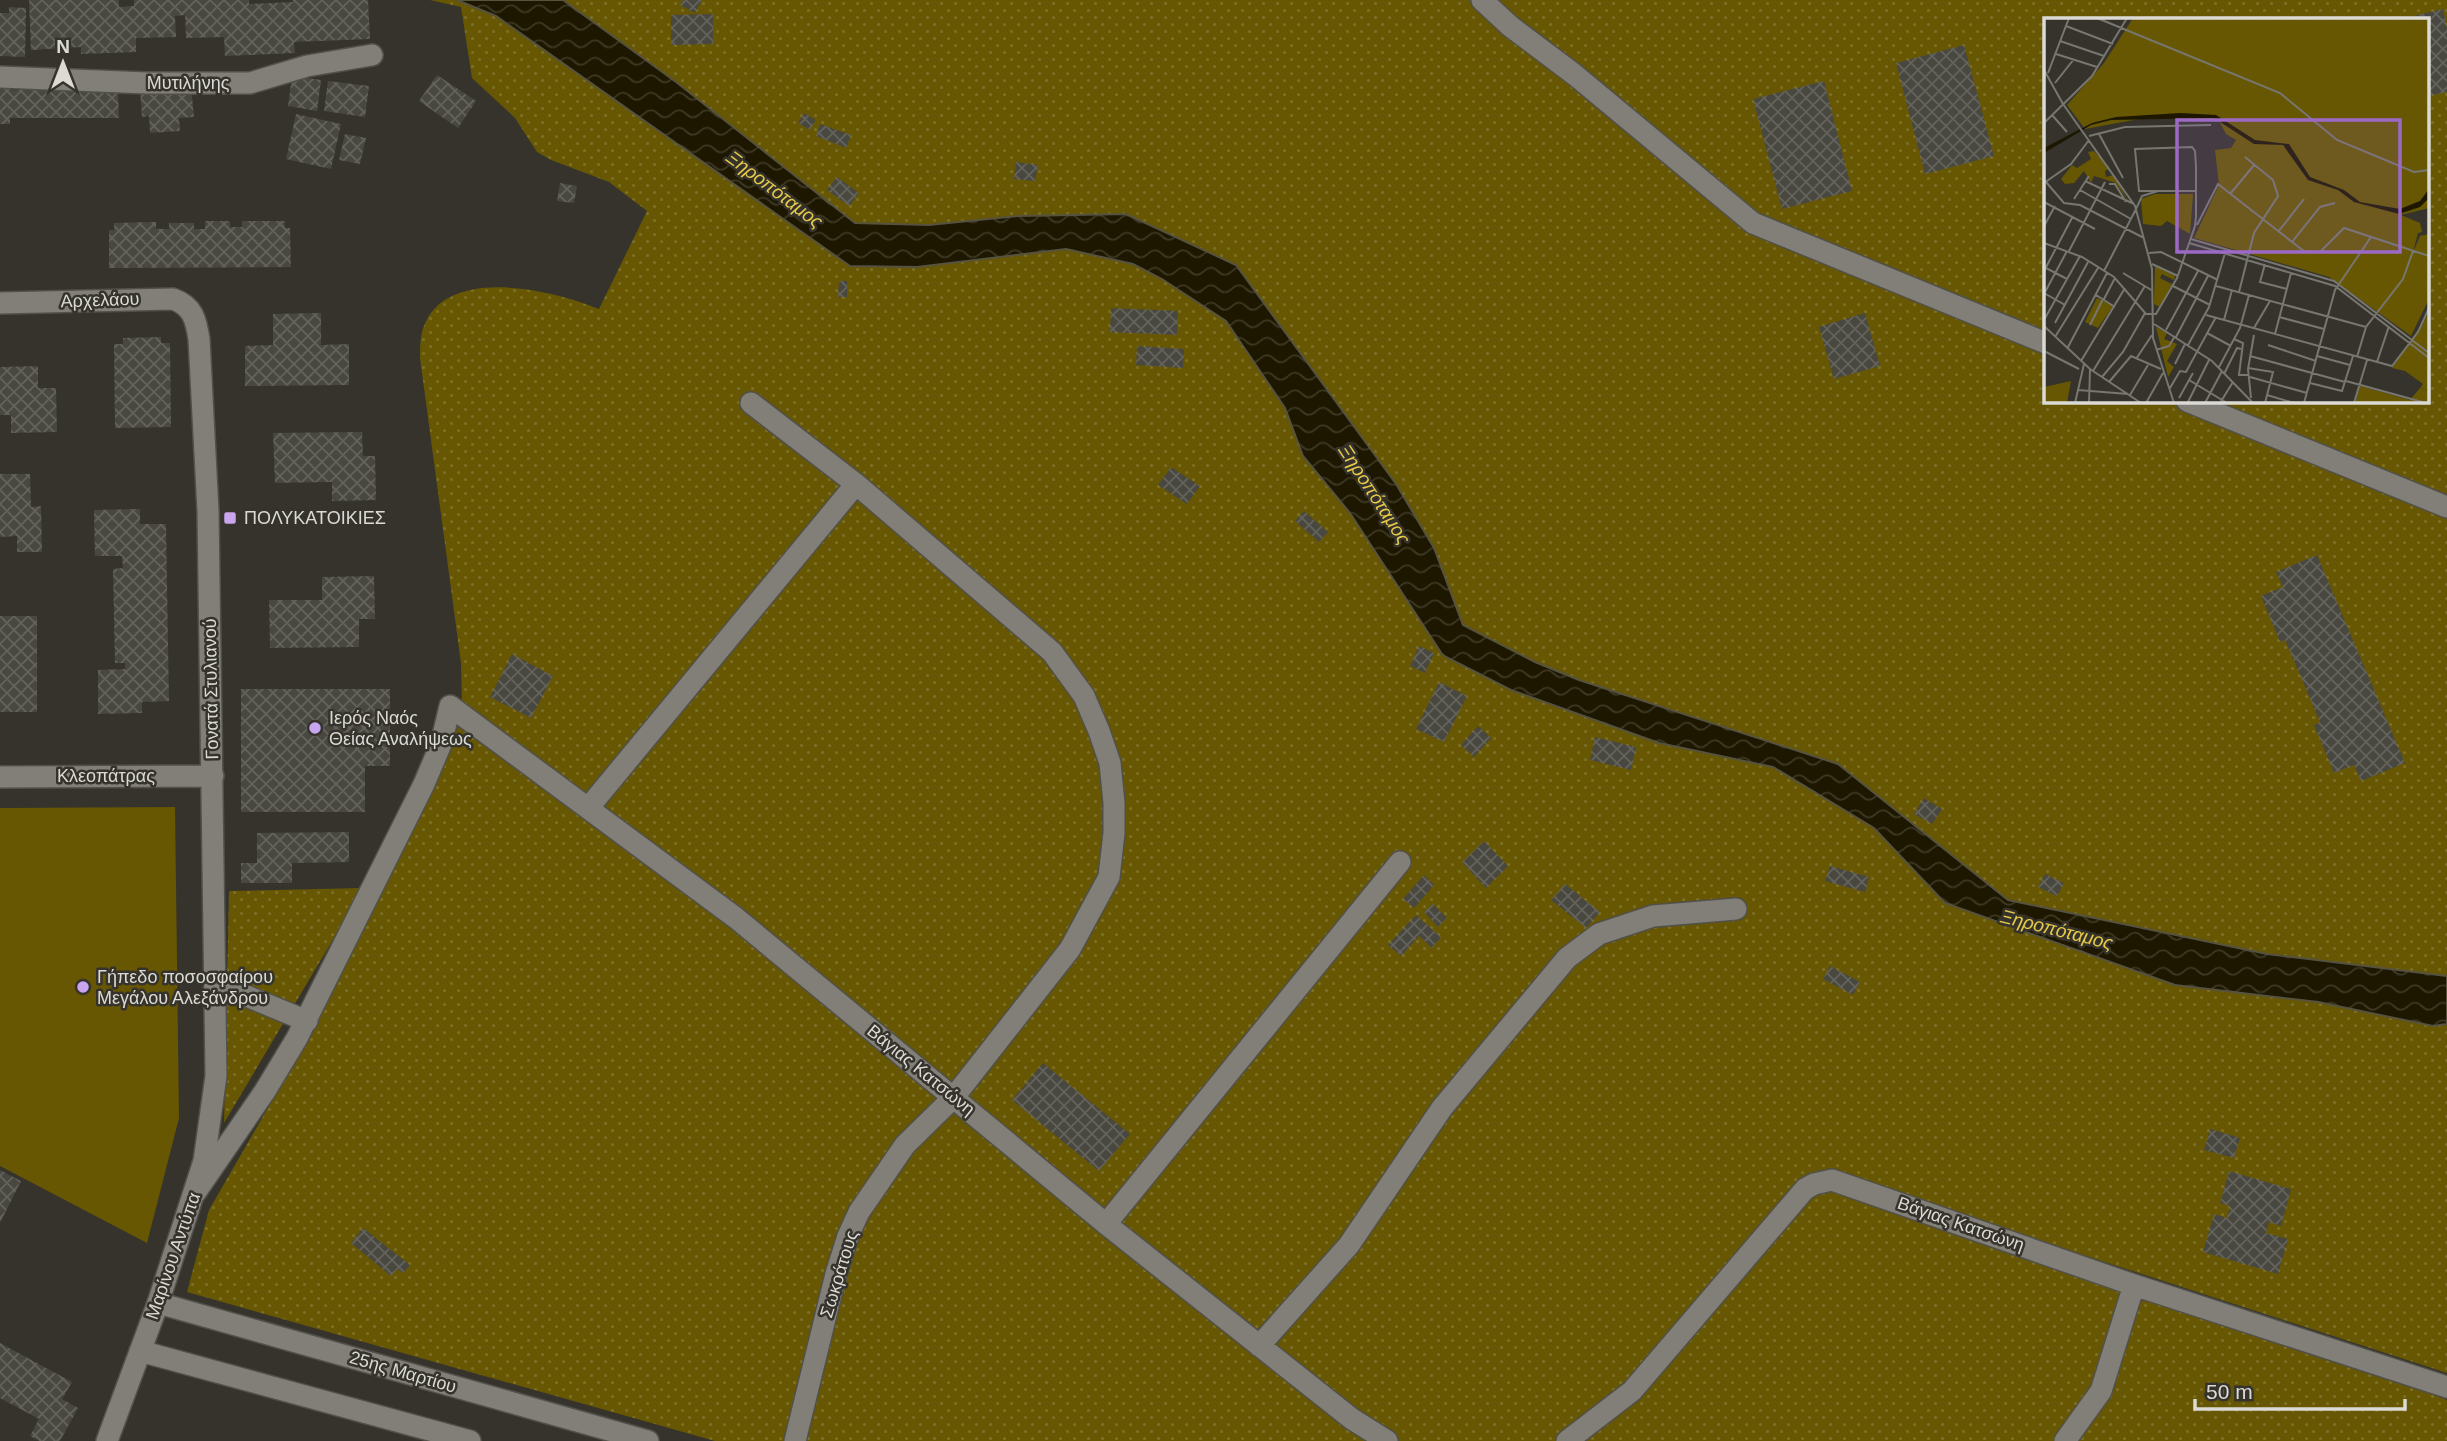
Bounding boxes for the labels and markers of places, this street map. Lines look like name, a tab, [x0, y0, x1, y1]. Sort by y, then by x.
place label: ΠΟΛΥΚΑΤΟΙΚΙΕΣ	[244, 508, 386, 528]
marker: ΠΟΛΥΚΑΤΟΙΚΙΕΣ	[222, 510, 238, 526]
place label: Ιερός Ναός Θείας Αναλήψεως	[329, 708, 472, 749]
marker: Ιερός Ναός Θείας Αναλήψεως	[307, 720, 323, 736]
place label: Γήπεδο ποσοσφαίρου Μεγάλου Αλεξάνδρου	[97, 967, 273, 1008]
marker: Γήπεδο ποσοσφαίρου Μεγάλου Αλεξάνδρου	[75, 979, 91, 995]

